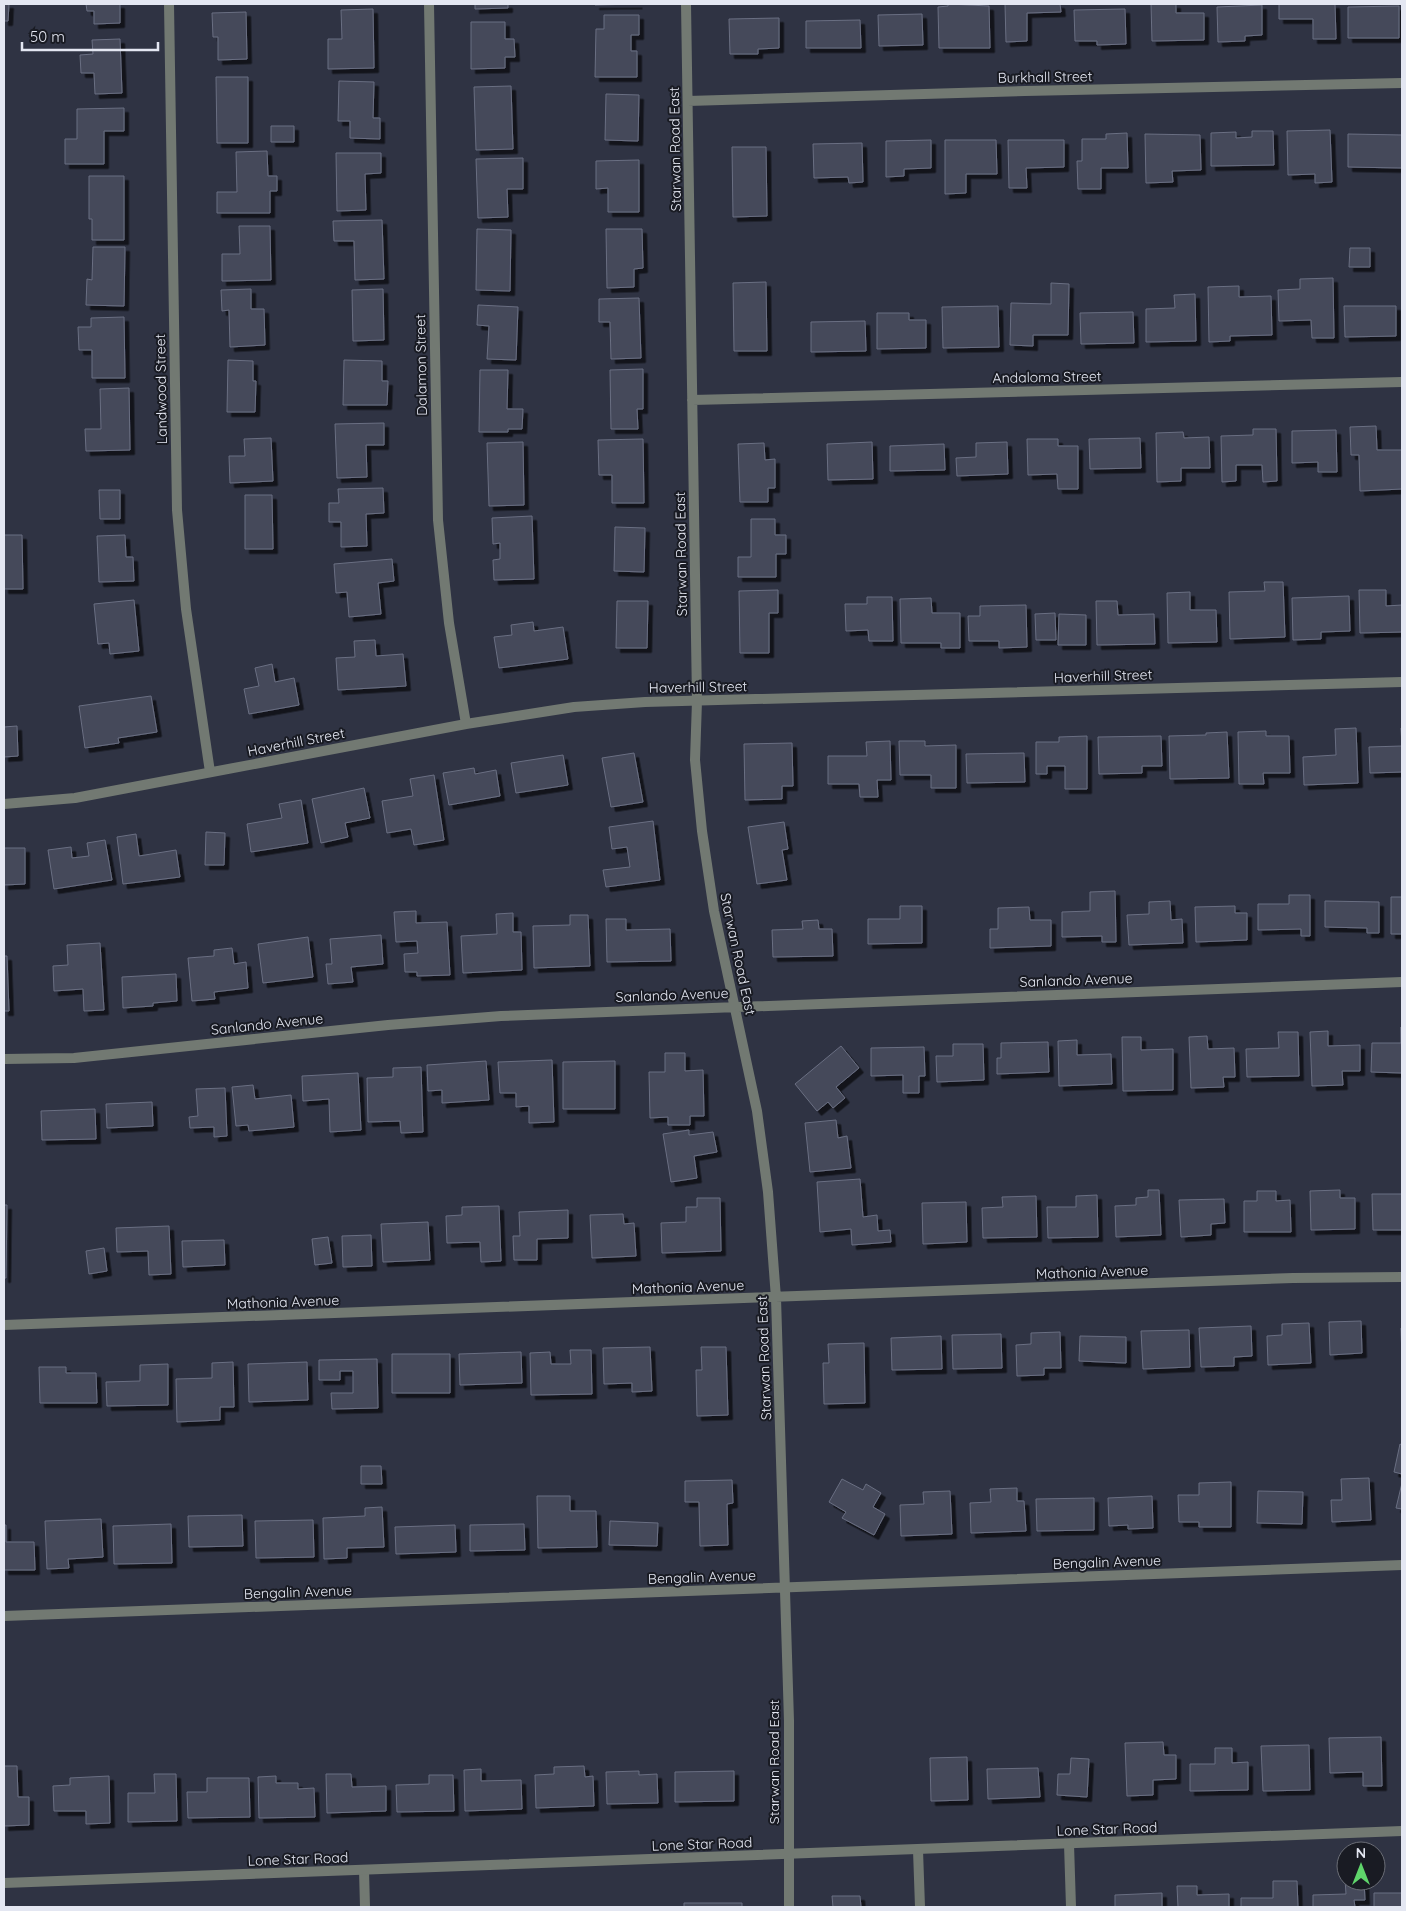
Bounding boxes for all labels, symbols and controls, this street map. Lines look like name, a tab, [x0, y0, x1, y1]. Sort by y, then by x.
scale bar	[22, 20, 159, 52]
text: 50 m	[30, 27, 65, 46]
street label: Burkhall Street	[997, 67, 1093, 87]
street label: Starwan Road East	[665, 86, 685, 211]
street label: Dalamon Street	[411, 314, 431, 416]
street label: Landwood Street	[151, 333, 171, 444]
street label: Andaloma Street	[992, 367, 1102, 387]
street label: Starwan Road East	[671, 491, 691, 616]
street label: Haverhill Street	[1053, 665, 1153, 687]
street label: Haverhill Street	[649, 677, 748, 697]
street label: Haverhill Street	[246, 724, 346, 760]
street label: Starwan Road East	[716, 891, 760, 1017]
street label: Sanlando Avenue	[1019, 969, 1133, 991]
street label: Sanlando Avenue	[615, 984, 729, 1006]
street label: Sanlando Avenue	[210, 1009, 324, 1039]
street label: Mathonia Avenue	[1035, 1261, 1149, 1283]
street label: Mathonia Avenue	[631, 1276, 745, 1298]
street label: Mathonia Avenue	[226, 1291, 340, 1313]
street label: Starwan Road East	[753, 1295, 775, 1421]
street label: Bengalin Avenue	[1053, 1551, 1161, 1573]
street label: Bengalin Avenue	[648, 1566, 756, 1588]
street label: Bengalin Avenue	[244, 1581, 352, 1603]
street label: Starwan Road East	[765, 1700, 783, 1824]
street label: Lone Star Road	[1056, 1818, 1158, 1840]
street label: Lone Star Road	[651, 1833, 753, 1855]
north arrow	[1336, 1841, 1386, 1891]
text: N	[1356, 1844, 1366, 1862]
street label: Lone Star Road	[247, 1848, 349, 1870]

